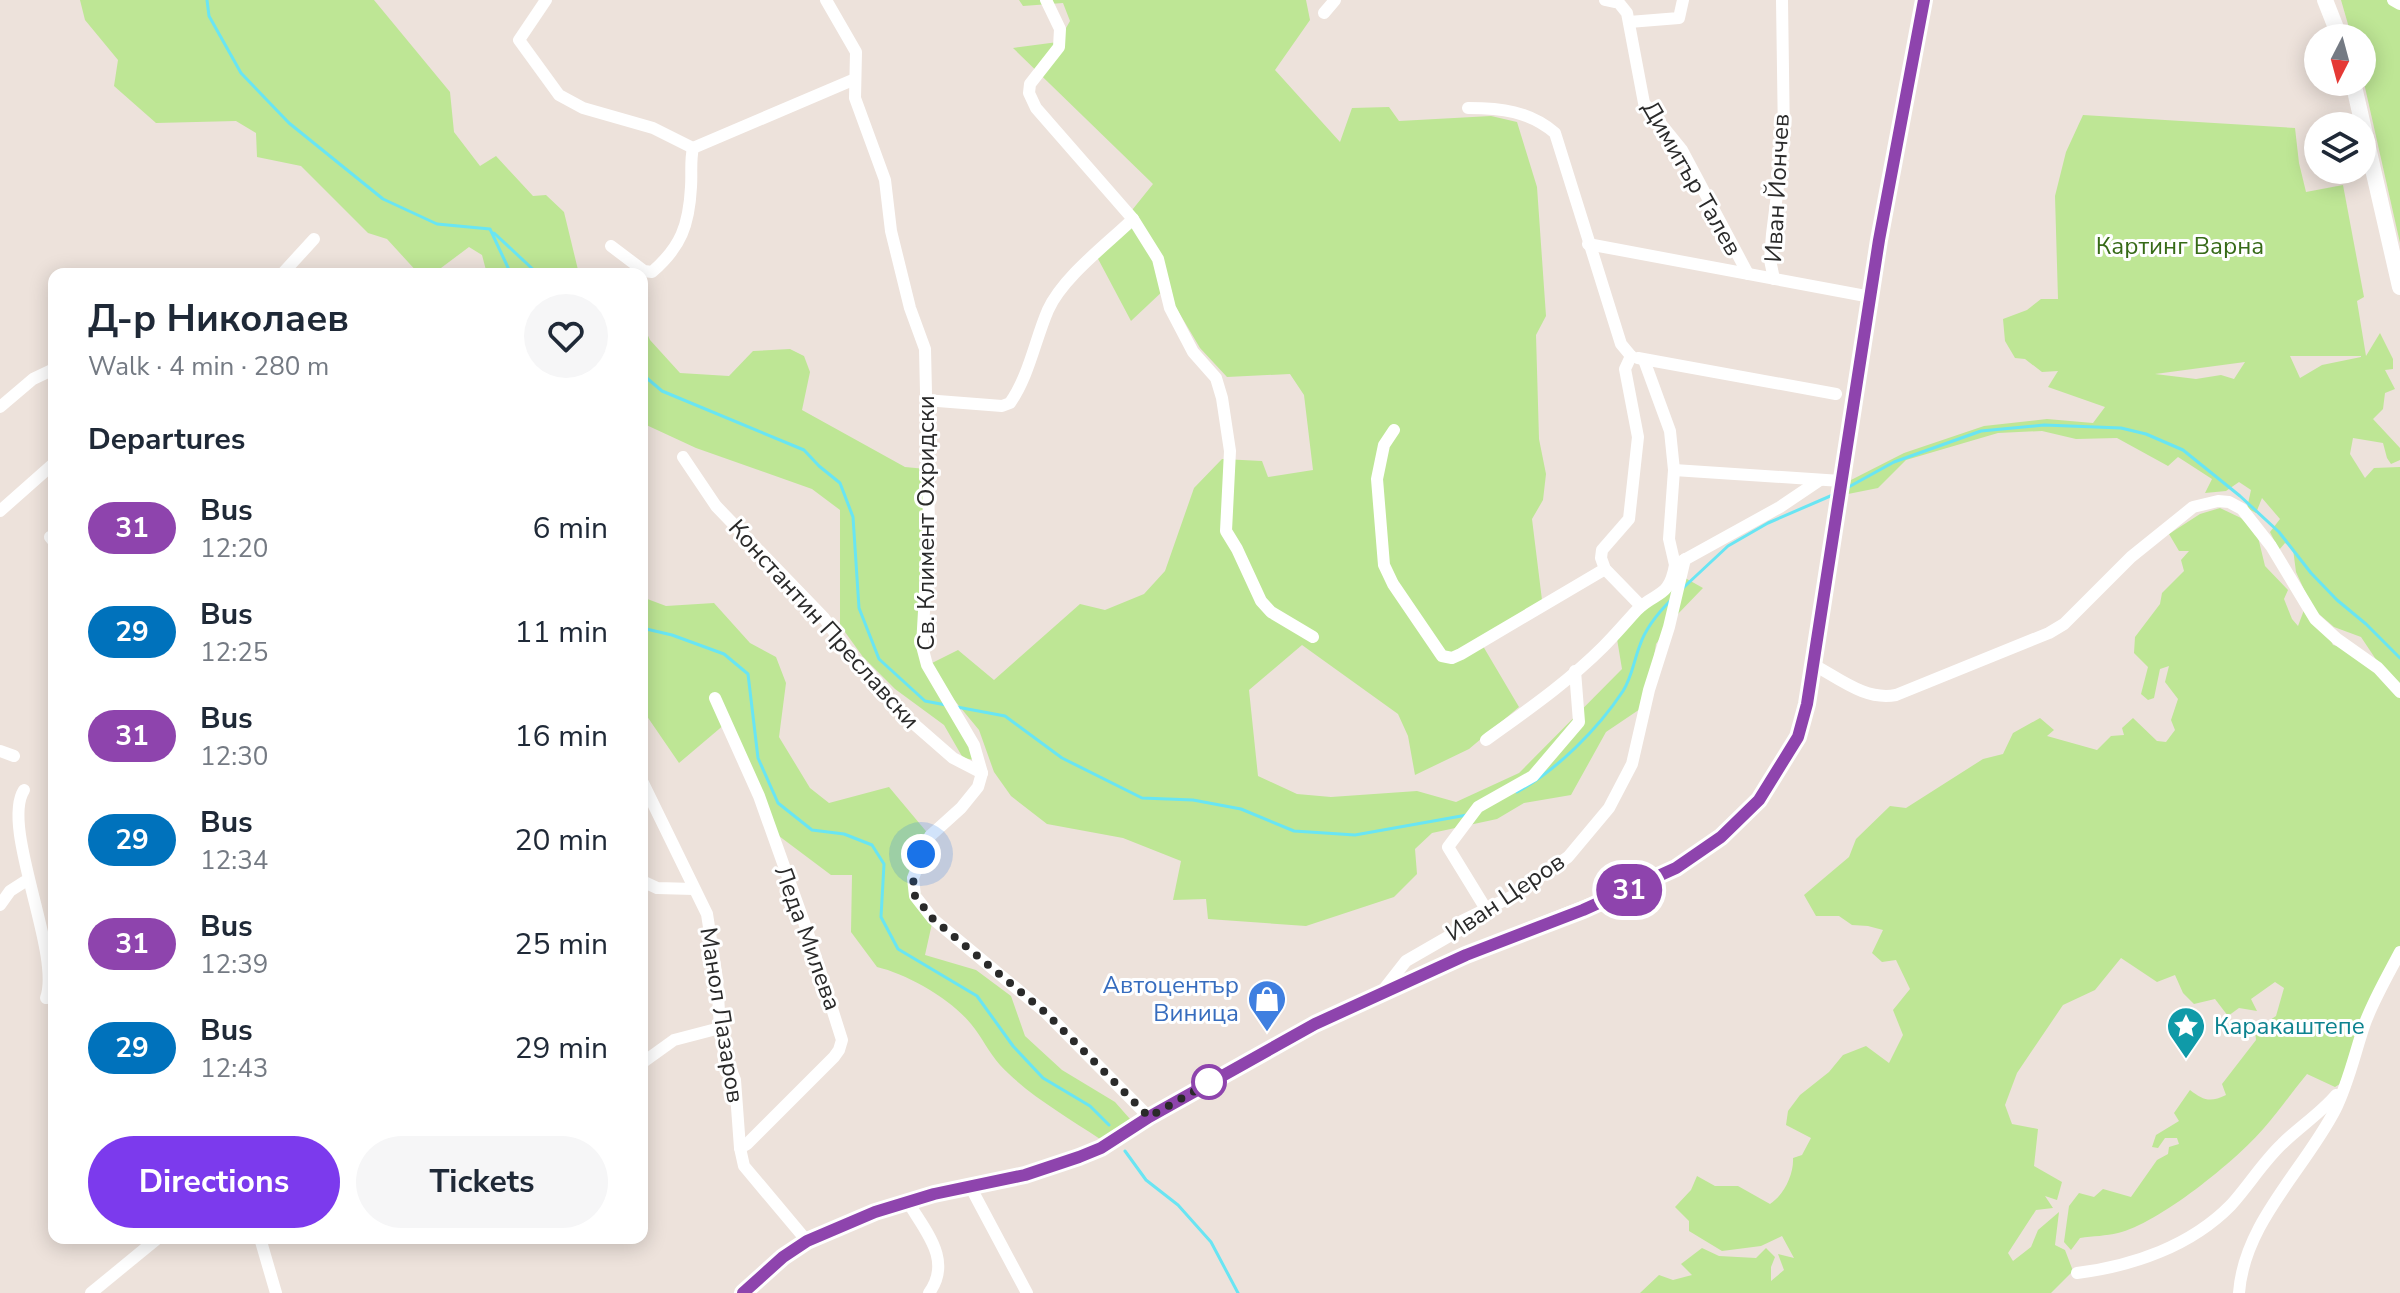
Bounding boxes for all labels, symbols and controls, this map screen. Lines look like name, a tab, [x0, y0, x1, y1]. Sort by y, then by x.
north arrow	[2304, 24, 2376, 96]
map controls	[2304, 24, 2376, 184]
street label: Димитър Талев	[1635, 95, 1749, 261]
button: layers	[2304, 112, 2376, 184]
street label: Иван Йончев	[1757, 113, 1797, 263]
park label: Картинг Варна	[2096, 230, 2264, 262]
text: Д-р Николаев	[88, 293, 349, 344]
button: heart	[524, 294, 608, 378]
text: Walk · 4 min · 280 m	[88, 349, 329, 384]
street label: Св. Климент Охридски	[910, 395, 942, 651]
text: Departures	[88, 419, 245, 460]
text: Bus	[200, 490, 253, 531]
text: 6 min	[533, 508, 608, 549]
text: 31	[115, 509, 149, 547]
street label: Константин Преславски	[721, 512, 927, 736]
text: 12:20	[200, 531, 268, 566]
text: Bus	[200, 594, 253, 635]
text: 11 min	[515, 612, 608, 653]
text: 29	[115, 613, 149, 651]
text: 12:25	[200, 635, 268, 670]
text: Bus	[200, 698, 253, 739]
text: 16 min	[515, 716, 608, 757]
text: 31	[115, 717, 149, 755]
text: 12:30	[200, 739, 268, 774]
text: Bus	[200, 802, 253, 843]
text: 20 min	[515, 820, 608, 861]
text: 29	[115, 821, 149, 859]
your location	[901, 834, 941, 874]
text: 12:34	[200, 843, 268, 878]
street label: Иван Церов	[1439, 845, 1571, 949]
street label: Леда Милева	[767, 861, 849, 1015]
line badge: 31	[1593, 864, 1665, 916]
text: 31	[1612, 871, 1646, 909]
text: Bus	[200, 906, 253, 947]
text: 25 min	[515, 924, 608, 965]
text: 31	[115, 925, 149, 963]
street label: Манол Лазаров	[692, 925, 752, 1105]
text: 12:39	[200, 947, 268, 982]
place label: Автоцентър Виница	[1103, 969, 1239, 1029]
shop icon: Автоцентър Виница	[1246, 978, 1288, 1033]
place icon: Каракаштепе	[2165, 1005, 2207, 1060]
text: Bus	[200, 1010, 253, 1051]
place label: Каракаштепе	[2214, 1010, 2365, 1042]
text: 29 min	[515, 1028, 608, 1069]
text: 29	[115, 1029, 149, 1067]
text: 12:43	[200, 1051, 268, 1086]
unlabelled marker	[1192, 1065, 1226, 1099]
button: Directions	[88, 1136, 340, 1228]
button: Tickets	[356, 1136, 608, 1228]

